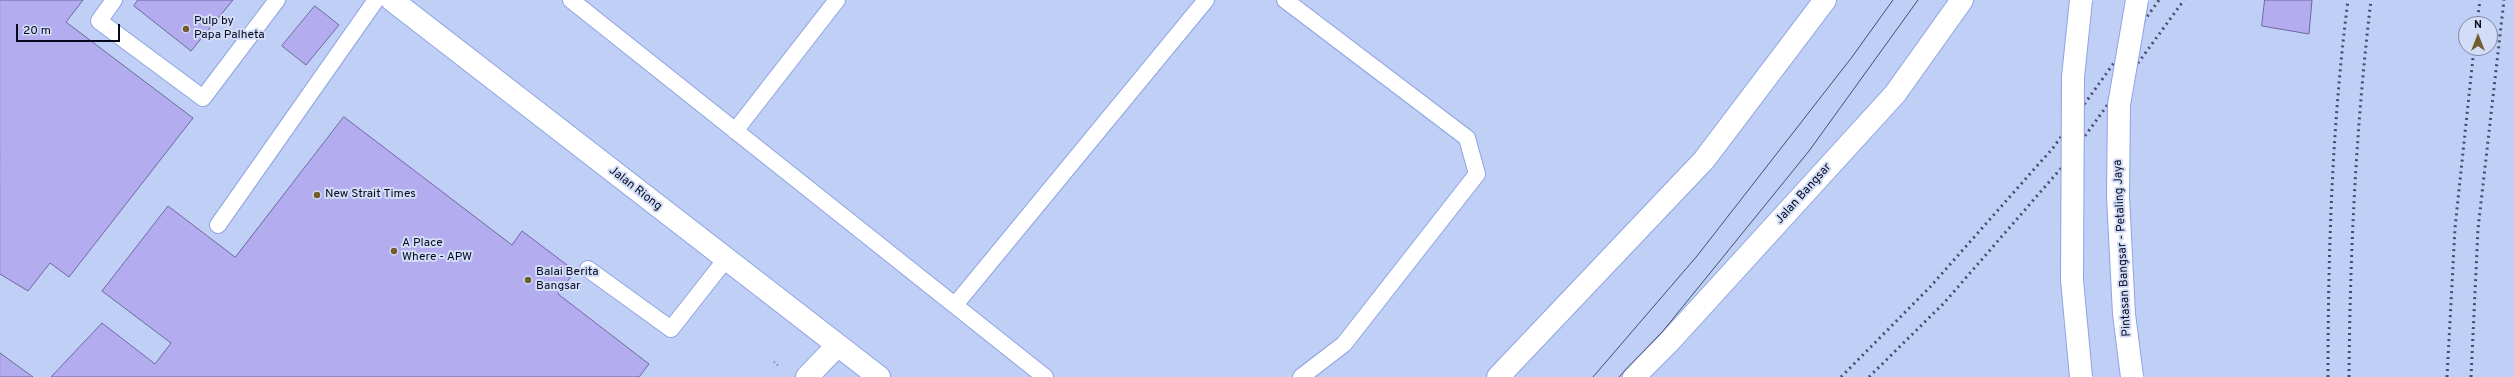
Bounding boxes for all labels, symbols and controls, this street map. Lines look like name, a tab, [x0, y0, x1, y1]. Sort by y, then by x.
place label: Pulp by Papa Palheta	[194, 15, 265, 43]
scale bar	[18, 16, 122, 42]
north arrow	[2458, 16, 2498, 56]
text: N	[2474, 18, 2482, 32]
text: 20 m	[23, 23, 51, 39]
marker: Pulp by Papa Palheta	[181, 24, 191, 34]
street label: Pintasan Bangsar - Petaling Jaya	[2111, 159, 2135, 337]
street label: Jalan Bangsar	[1773, 161, 1835, 227]
street label: Jalan Riong	[606, 164, 664, 214]
place label: New Strait Times	[325, 188, 416, 202]
marker: New Strait Times	[312, 190, 322, 200]
place label: A Place Where - APW	[402, 237, 472, 265]
marker: A Place Where - APW	[389, 246, 399, 256]
place label: Balai Berita Bangsar	[536, 266, 599, 294]
marker: Balai Berita Bangsar	[523, 275, 533, 285]

